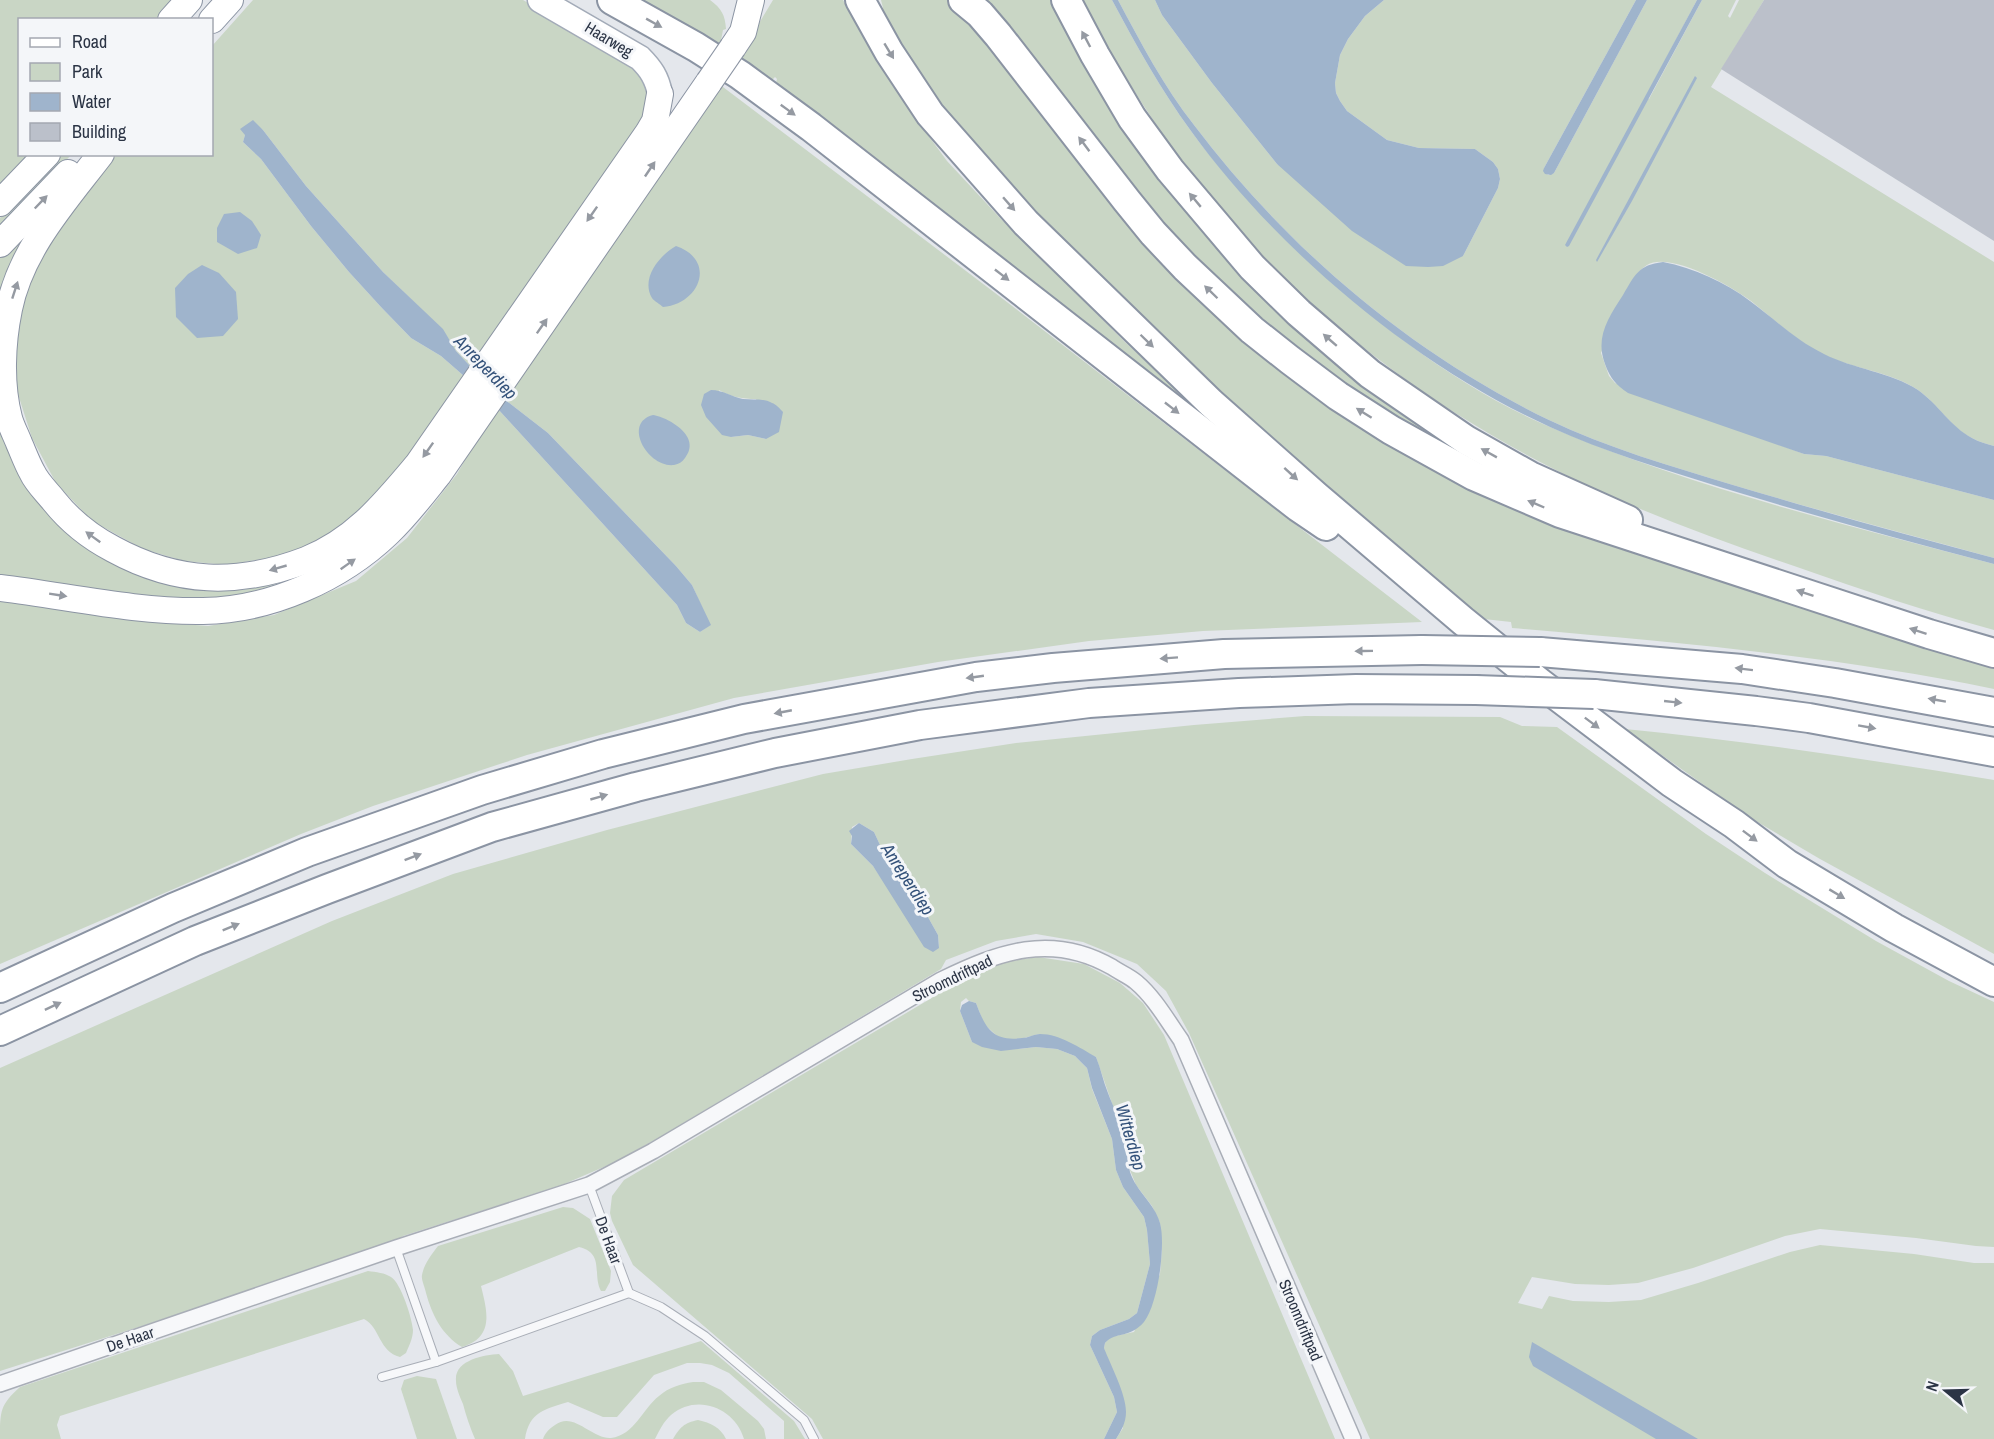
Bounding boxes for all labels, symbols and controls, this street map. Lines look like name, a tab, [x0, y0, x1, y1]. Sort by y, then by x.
street label: Haarweg	[581, 16, 638, 62]
legend	[18, 18, 213, 156]
one-way arrow	[646, 18, 663, 28]
text: Road	[72, 29, 107, 54]
one-way arrow	[1081, 30, 1091, 47]
one-way arrow	[884, 43, 894, 60]
text: Park	[72, 59, 103, 84]
text: Water	[72, 89, 111, 114]
one-way arrow	[779, 104, 795, 116]
text: Building	[72, 119, 127, 144]
one-way arrow	[1079, 137, 1091, 152]
one-way arrow	[644, 161, 656, 177]
one-way arrow	[1189, 193, 1202, 208]
one-way arrow	[33, 196, 47, 210]
one-way arrow	[1002, 196, 1015, 211]
one-way arrow	[586, 205, 598, 221]
one-way arrow	[994, 269, 1009, 281]
one-way arrow	[10, 281, 20, 299]
one-way arrow	[1205, 286, 1219, 300]
one-way arrow	[536, 318, 548, 334]
water label: Anreperdiep	[448, 328, 523, 405]
one-way arrow	[1140, 334, 1155, 348]
one-way arrow	[1323, 334, 1338, 347]
one-way arrow	[1165, 401, 1180, 413]
one-way arrow	[1356, 407, 1372, 418]
one-way arrow	[422, 442, 434, 458]
one-way arrow	[1480, 448, 1497, 458]
one-way arrow	[1283, 467, 1298, 480]
one-way arrow	[1527, 498, 1545, 508]
one-way arrow	[86, 531, 102, 543]
one-way arrow	[340, 559, 355, 571]
one-way arrow	[269, 564, 287, 573]
one-way arrow	[1796, 588, 1814, 598]
one-way arrow	[49, 591, 68, 600]
one-way arrow	[1909, 625, 1927, 635]
one-way arrow	[1354, 646, 1373, 656]
one-way arrow	[1160, 653, 1179, 663]
one-way arrow	[1735, 665, 1754, 674]
one-way arrow	[966, 673, 985, 682]
one-way arrow	[1927, 695, 1946, 704]
one-way arrow	[1664, 697, 1683, 707]
one-way arrow	[774, 707, 793, 717]
one-way arrow	[1584, 716, 1599, 728]
one-way arrow	[1857, 723, 1876, 732]
one-way arrow	[590, 792, 608, 801]
one-way arrow	[1743, 830, 1758, 842]
water label: Anreperdiep	[875, 837, 941, 920]
one-way arrow	[404, 851, 422, 861]
one-way arrow	[1829, 889, 1845, 900]
one-way arrow	[222, 922, 240, 931]
street label: Stroomdriftpad	[908, 949, 996, 1007]
one-way arrow	[44, 1001, 62, 1011]
water label: Witterdiep	[1110, 1101, 1152, 1173]
street label: De Haar	[590, 1213, 628, 1267]
street label: Stroomdriftpad	[1274, 1276, 1328, 1364]
street label: De Haar	[103, 1320, 157, 1357]
north arrow	[1916, 1361, 1976, 1421]
text: N	[1920, 1378, 1944, 1394]

